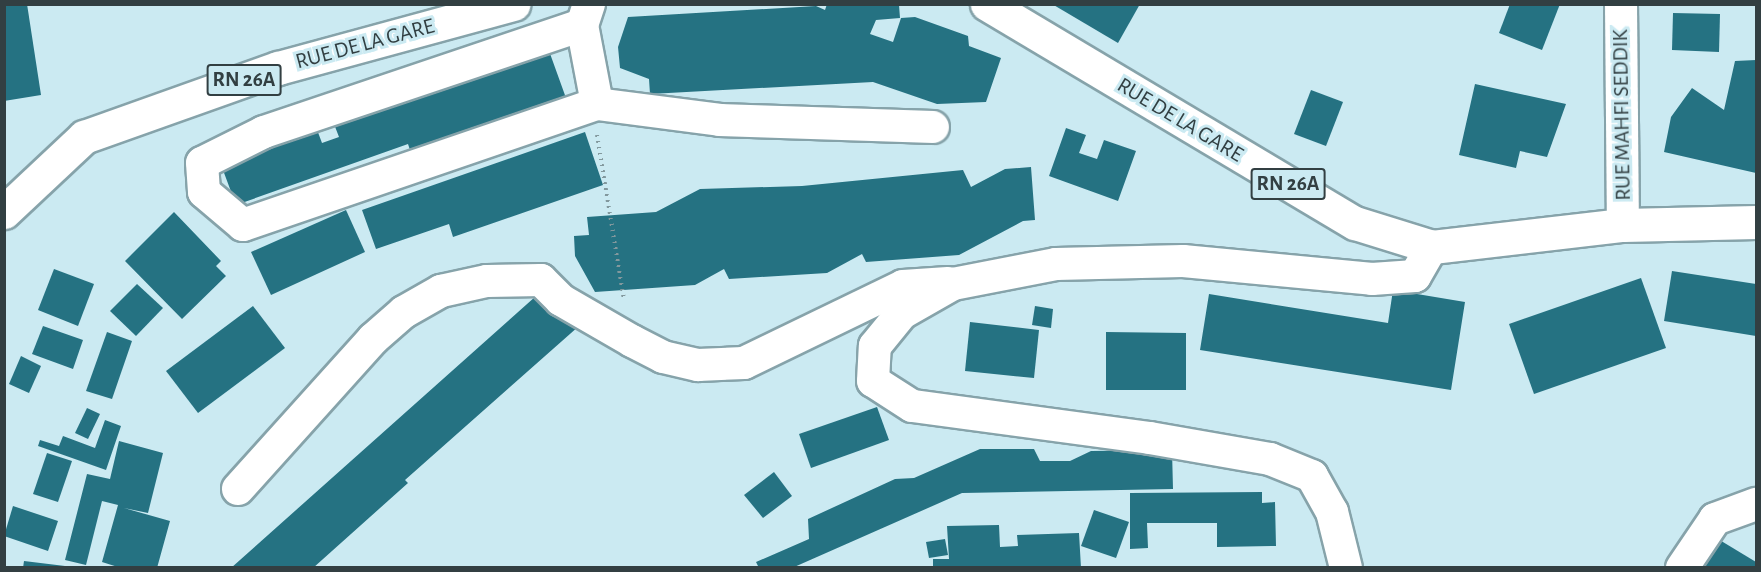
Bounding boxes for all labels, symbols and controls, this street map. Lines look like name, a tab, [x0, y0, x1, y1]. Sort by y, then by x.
street label: RUE DE LA GARE	[293, 13, 437, 75]
street label: RUE MAHFI SEDDIK	[1607, 29, 1637, 201]
road number: RN 26A	[206, 62, 282, 98]
street label: RUE DE LA GARE	[1112, 72, 1248, 168]
road number: RN 26A	[1250, 166, 1326, 202]

